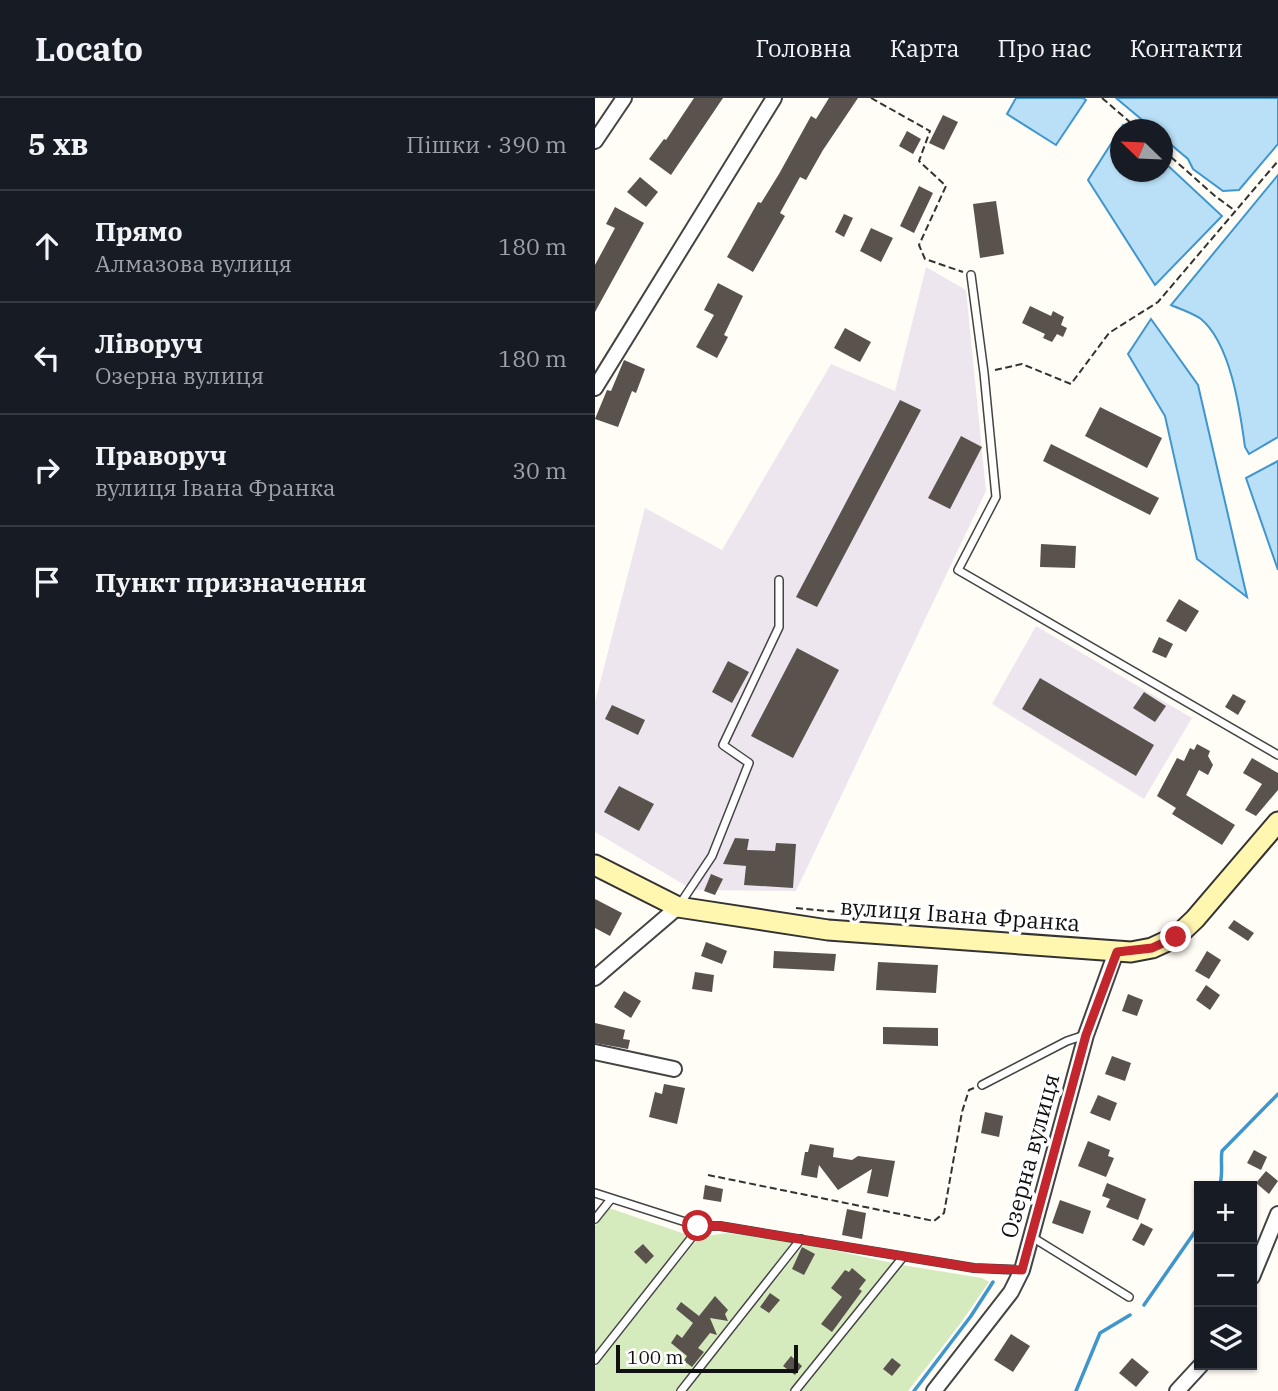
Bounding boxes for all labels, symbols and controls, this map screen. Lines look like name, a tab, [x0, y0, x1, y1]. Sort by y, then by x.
text: Locato	[35, 27, 143, 70]
text: Головна	[756, 32, 852, 64]
text: Карта	[890, 32, 959, 64]
text: Про нас	[997, 32, 1092, 64]
text: Контакти	[1130, 32, 1243, 64]
north arrow	[1110, 119, 1173, 182]
text: 5 хв	[28, 124, 89, 163]
text: Пішки · 390 m	[406, 129, 567, 159]
text: Прямо	[95, 214, 183, 248]
icon: ahead	[28, 227, 66, 265]
text: 180 m	[498, 231, 567, 261]
text: Алмазова вулиця	[95, 248, 292, 278]
text: Ліворуч	[95, 326, 203, 360]
icon: left	[28, 339, 66, 377]
text: 180 m	[498, 343, 567, 373]
text: Озерна вулиця	[95, 360, 264, 390]
text: Праворуч	[95, 438, 227, 472]
icon: right	[28, 451, 66, 489]
text: 30 m	[512, 455, 567, 485]
text: вулиця Івана Франка	[95, 472, 336, 502]
icon: arrive	[28, 563, 66, 601]
text: Пункт призначення	[95, 565, 367, 599]
street label: вулиця Івана Франка	[839, 891, 1081, 937]
route end	[1160, 921, 1191, 952]
street label: Озерна вулиця	[993, 1070, 1065, 1241]
map controls	[1194, 1181, 1257, 1370]
button: +	[1194, 1181, 1257, 1244]
route start	[682, 1210, 713, 1241]
button: −	[1194, 1244, 1257, 1307]
button: layers	[1194, 1307, 1257, 1370]
scale bar	[616, 1342, 798, 1374]
text: 100 m	[627, 1345, 684, 1369]

